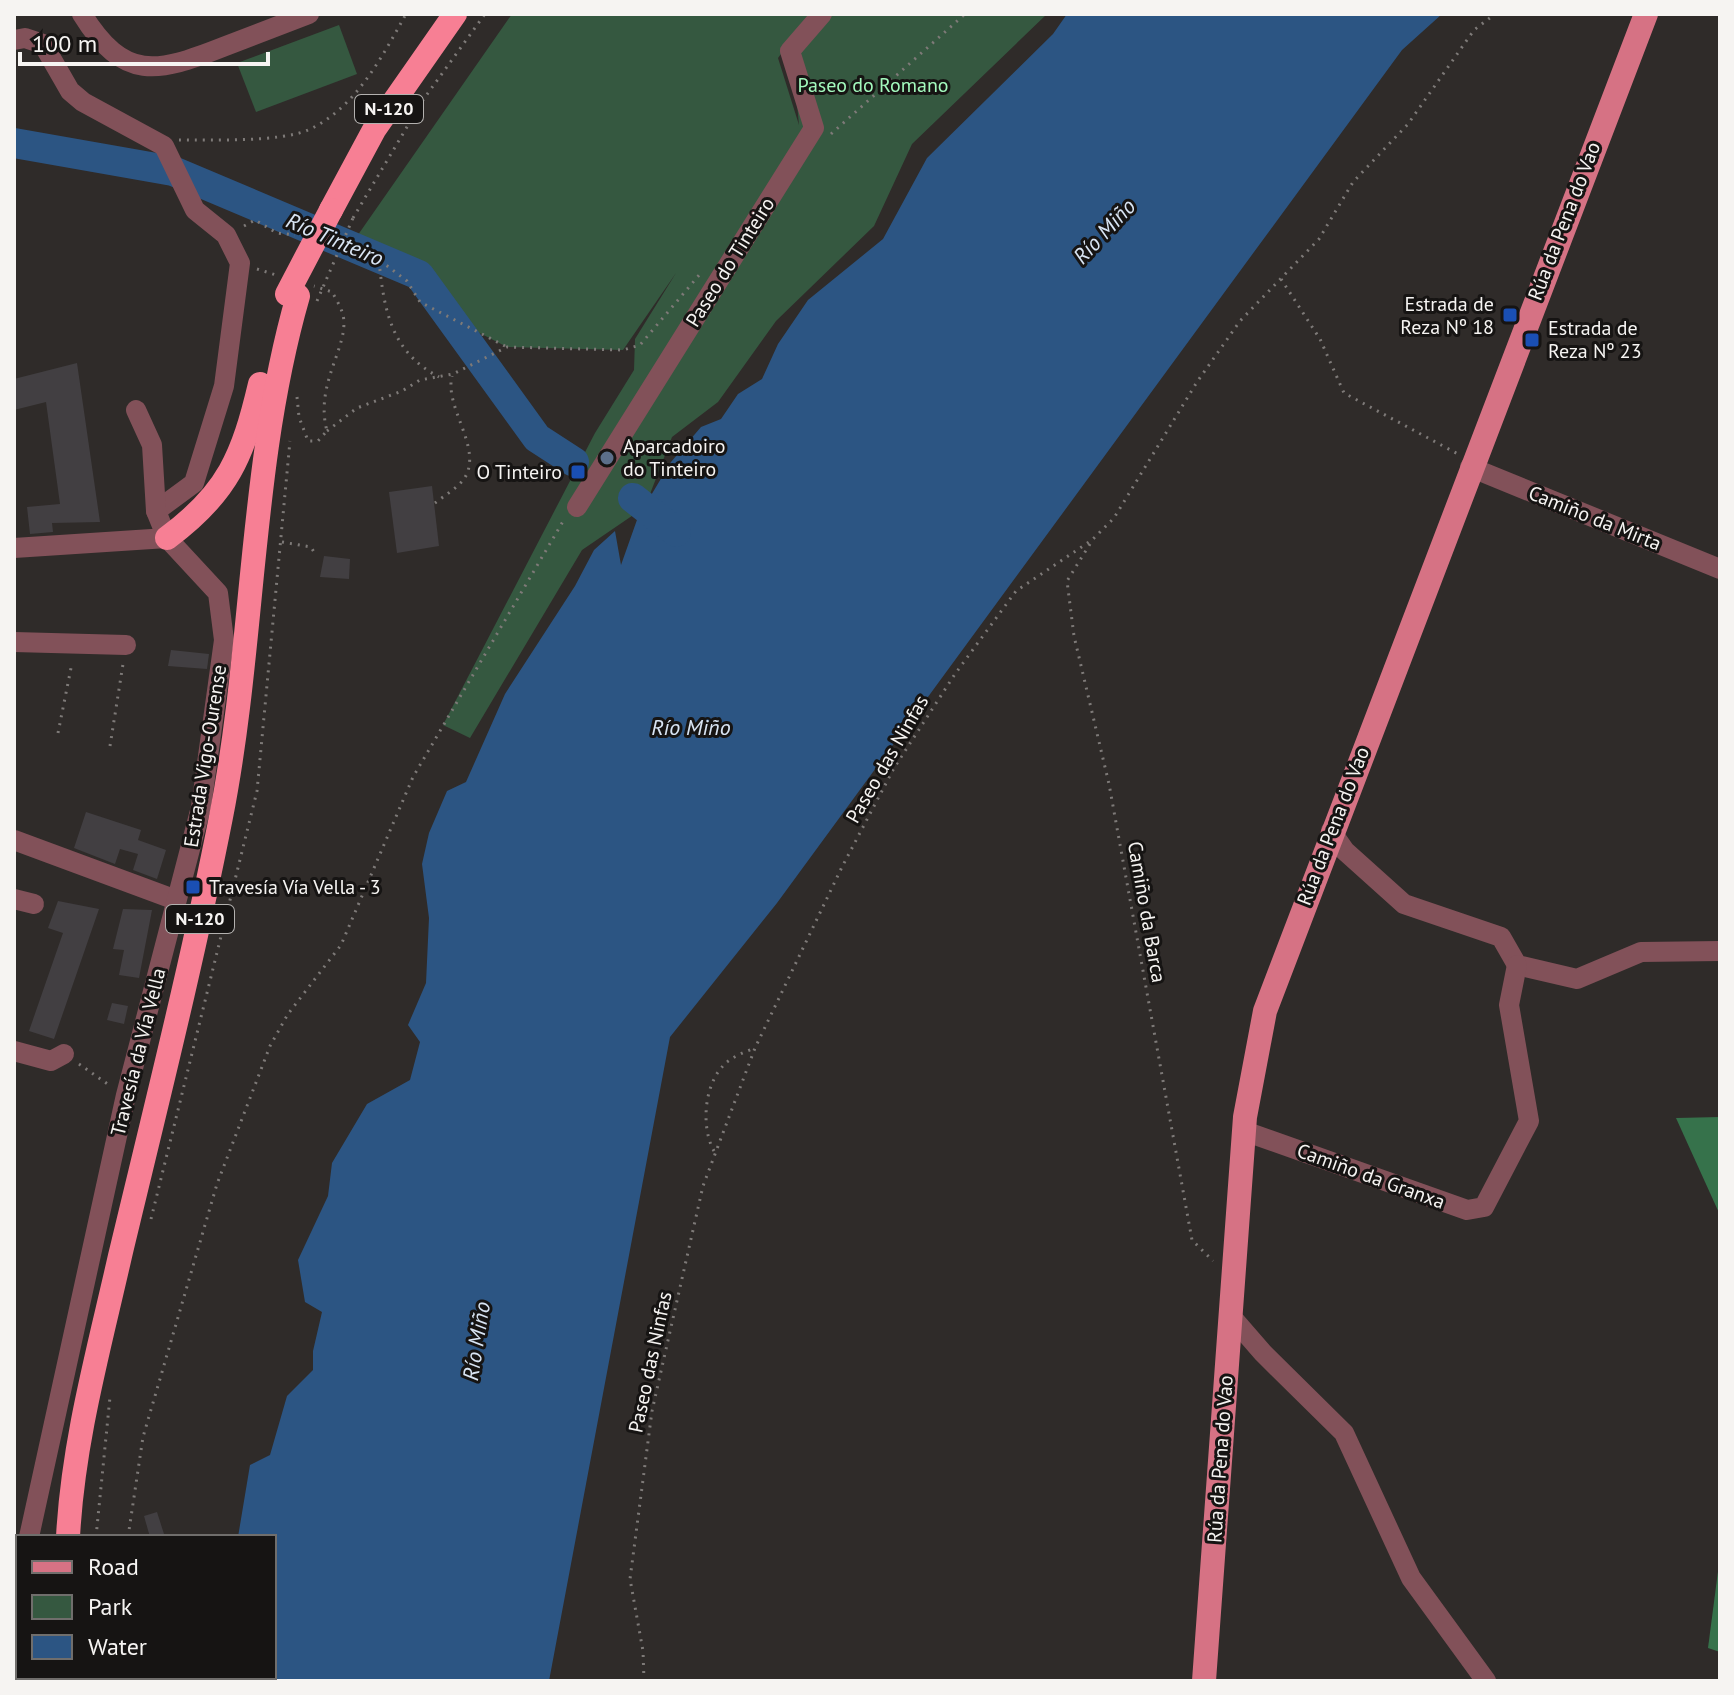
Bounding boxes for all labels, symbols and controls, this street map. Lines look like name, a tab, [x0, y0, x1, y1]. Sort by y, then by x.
scale bar	[20, 16, 268, 66]
text: 100 m	[32, 28, 97, 59]
park label: Paseo do Romano	[797, 72, 949, 98]
road number: N-120	[355, 95, 423, 123]
street label: Rúa da Pena do Vao	[1522, 138, 1606, 304]
street label: Paseo do Tinteiro	[680, 192, 780, 332]
water label: Río Miño	[1067, 192, 1141, 270]
water label: Río Tinteiro	[282, 206, 388, 272]
place label: Estrada de Reza Nº 18	[1400, 291, 1494, 340]
marker: Estrada de Reza Nº 18	[1501, 306, 1519, 324]
place label: Estrada de Reza Nº 23	[1548, 315, 1642, 364]
marker: Estrada de Reza Nº 23	[1523, 331, 1541, 349]
place label: Aparcadoiro do Tinteiro	[623, 433, 726, 482]
marker: Aparcadoiro do Tinteiro	[598, 449, 616, 467]
place label: O Tinteiro	[477, 459, 562, 485]
marker: O Tinteiro	[569, 463, 587, 481]
street label: Camiño da Mirta	[1525, 480, 1665, 556]
street label: Estrada Vigo-Ourense	[178, 663, 232, 849]
street label: Paseo das Ninfas	[840, 690, 934, 828]
water label: Río Miño	[651, 713, 731, 741]
street label: Rúa da Pena do Vao	[1291, 743, 1375, 909]
street label: Camiño da Barca	[1122, 839, 1172, 985]
place label: Travesía Vía Vella - 3	[209, 874, 381, 900]
marker: Travesía Vía Vella - 3	[184, 878, 202, 896]
road number: N-120	[166, 905, 234, 933]
street label: Travesía da Vía Vella	[105, 965, 171, 1139]
street label: Camiño da Granxa	[1293, 1137, 1449, 1215]
street label: Paseo das Ninfas	[622, 1289, 678, 1435]
water label: Río Miño	[456, 1300, 496, 1382]
street label: Rúa da Pena do Vao	[1201, 1374, 1239, 1544]
legend	[16, 1535, 276, 1679]
text: Road	[88, 1551, 139, 1582]
text: Park	[88, 1591, 133, 1622]
text: Water	[88, 1631, 147, 1662]

